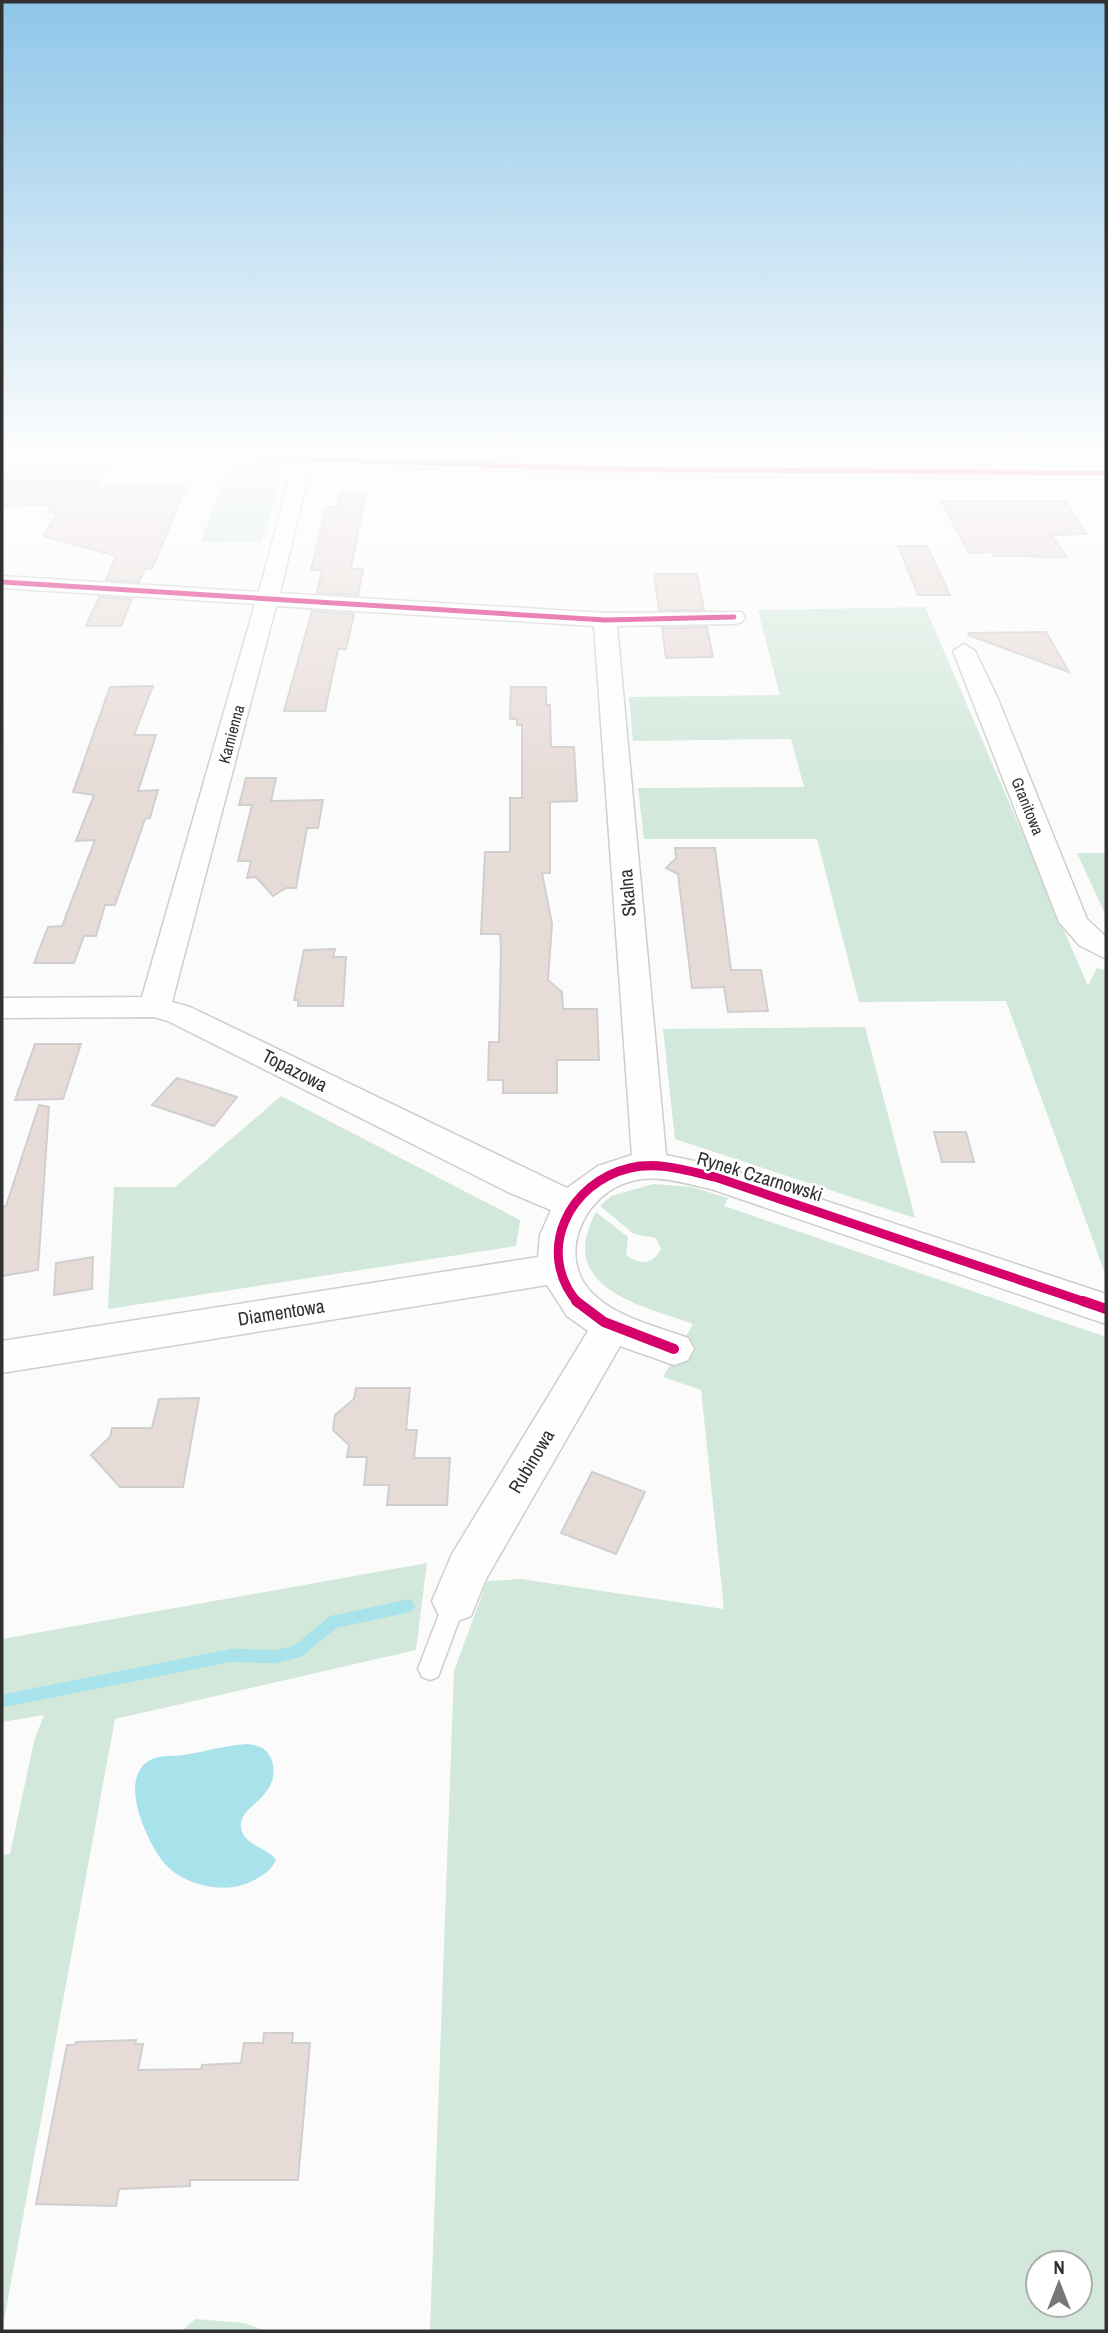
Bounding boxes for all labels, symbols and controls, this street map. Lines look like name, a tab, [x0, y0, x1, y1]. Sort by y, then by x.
street label: Kamienna	[213, 702, 250, 766]
street label: Granitowa	[1006, 774, 1050, 839]
street label: Skalna	[612, 868, 642, 918]
street label: Topazowa	[258, 1042, 332, 1098]
street label: Rynek Czarnowski	[694, 1145, 826, 1207]
street label: Diamentowa	[236, 1292, 327, 1332]
street label: Rubinowa	[502, 1424, 560, 1498]
north arrow	[1024, 2249, 1094, 2319]
text: N	[1053, 2254, 1065, 2280]

